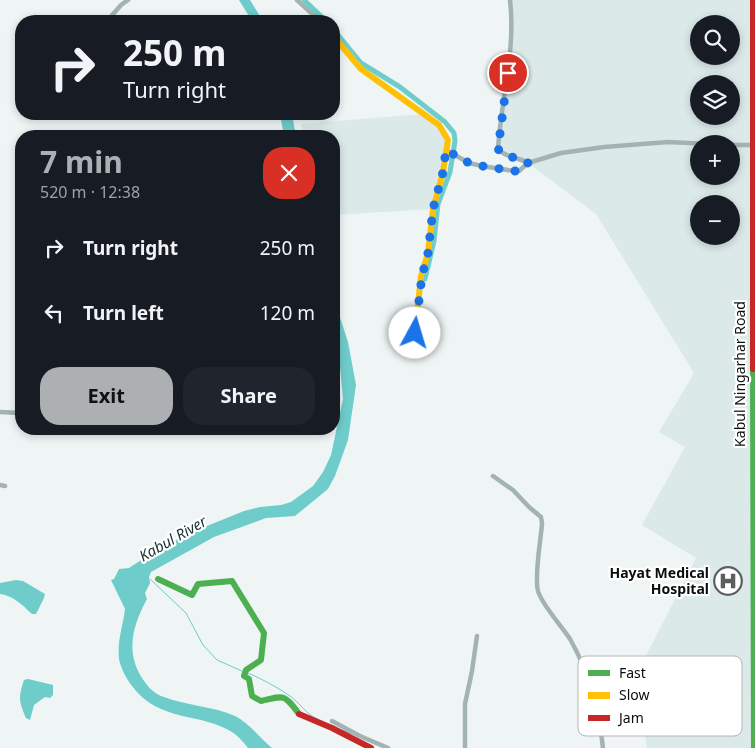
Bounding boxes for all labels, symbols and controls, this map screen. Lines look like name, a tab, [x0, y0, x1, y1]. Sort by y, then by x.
map controls	[690, 15, 740, 245]
button: search	[690, 15, 740, 65]
text: 250 m	[123, 29, 226, 76]
icon: right	[40, 35, 105, 100]
pin	[487, 52, 529, 94]
icon: arrive	[494, 59, 522, 87]
text: Turn right	[123, 74, 226, 104]
button: layers	[690, 75, 740, 125]
button: +	[690, 135, 740, 185]
text: 7 min	[40, 141, 123, 182]
button: close	[263, 147, 315, 199]
text: 520 m · 12:38	[40, 181, 140, 203]
button: −	[690, 195, 740, 245]
icon: right	[40, 234, 68, 262]
text: Turn right	[83, 235, 178, 261]
text: 250 m	[260, 235, 315, 261]
icon: left	[40, 299, 68, 327]
text: Turn left	[83, 300, 164, 326]
text: 120 m	[260, 300, 315, 326]
street label: Kabul Ningarhar Road	[730, 301, 749, 447]
position arrow	[388, 306, 440, 358]
button: Exit	[40, 367, 173, 425]
button: Share	[183, 367, 315, 425]
water label: Kabul River	[135, 510, 211, 566]
place label: Hayat Medical Hospital	[609, 563, 709, 598]
hospital icon: Hayat Medical Hospital	[713, 566, 743, 596]
legend	[578, 656, 742, 736]
text: Fast	[619, 663, 646, 682]
text: Slow	[619, 685, 650, 704]
text: Jam	[617, 708, 644, 727]

